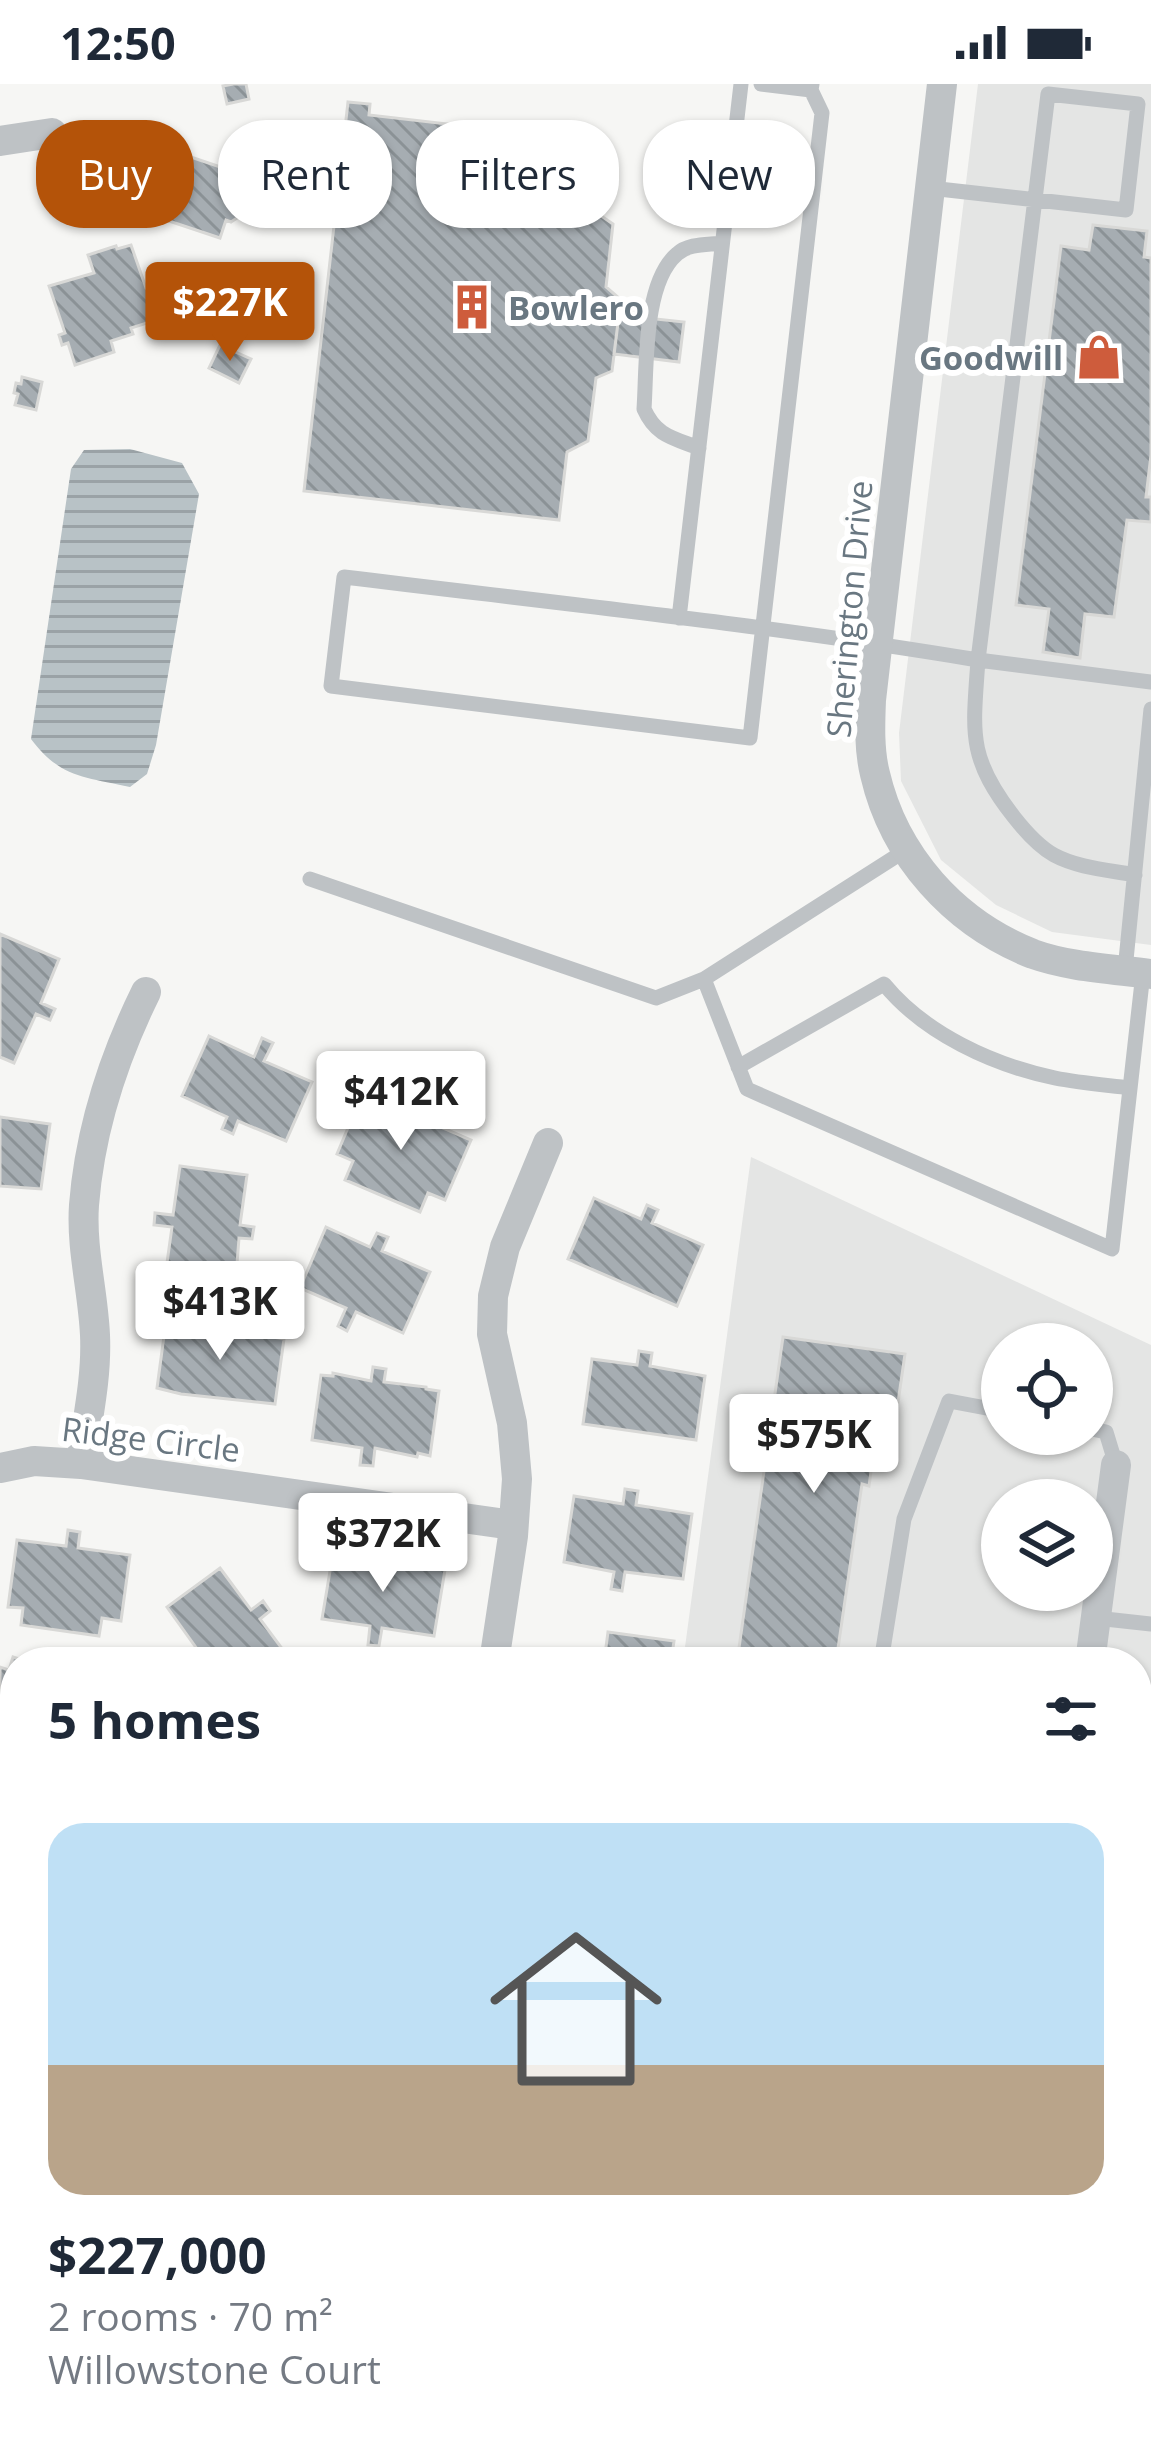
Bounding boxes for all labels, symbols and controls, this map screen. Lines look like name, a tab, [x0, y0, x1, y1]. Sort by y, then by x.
text: 12:50	[60, 12, 176, 73]
chip: Buy	[36, 120, 194, 228]
chip: Rent	[218, 120, 392, 228]
chip: Filters	[416, 120, 619, 228]
chip: New	[643, 120, 815, 228]
pin: $227K	[146, 262, 314, 364]
text: $227K	[172, 274, 288, 327]
building icon: Bowlero	[447, 282, 497, 332]
place label: Bowlero	[508, 285, 644, 330]
shop icon: Goodwill	[1074, 332, 1124, 382]
place label: Goodwill	[919, 335, 1063, 380]
street label: Sherington Drive	[815, 479, 883, 739]
pin: $412K	[317, 1051, 485, 1153]
text: $412K	[343, 1063, 459, 1116]
pin: $413K	[136, 1261, 304, 1363]
text: $413K	[162, 1273, 278, 1326]
map controls	[981, 1323, 1113, 1611]
button: locate	[981, 1323, 1113, 1455]
pin: $575K	[730, 1394, 898, 1496]
street label: Ridge Circle	[59, 1406, 243, 1472]
text: $575K	[756, 1406, 872, 1459]
button: layers	[981, 1479, 1113, 1611]
pin: $372K	[299, 1493, 467, 1595]
text: $372K	[325, 1505, 441, 1558]
text: 5 homes	[48, 1684, 261, 1754]
icon: filters	[1038, 1686, 1104, 1752]
icon: home	[468, 1901, 684, 2117]
text: $227,000	[48, 2219, 267, 2289]
text: 2 rooms · 70 m²	[48, 2289, 333, 2342]
text: Willowstone Court	[48, 2342, 381, 2395]

